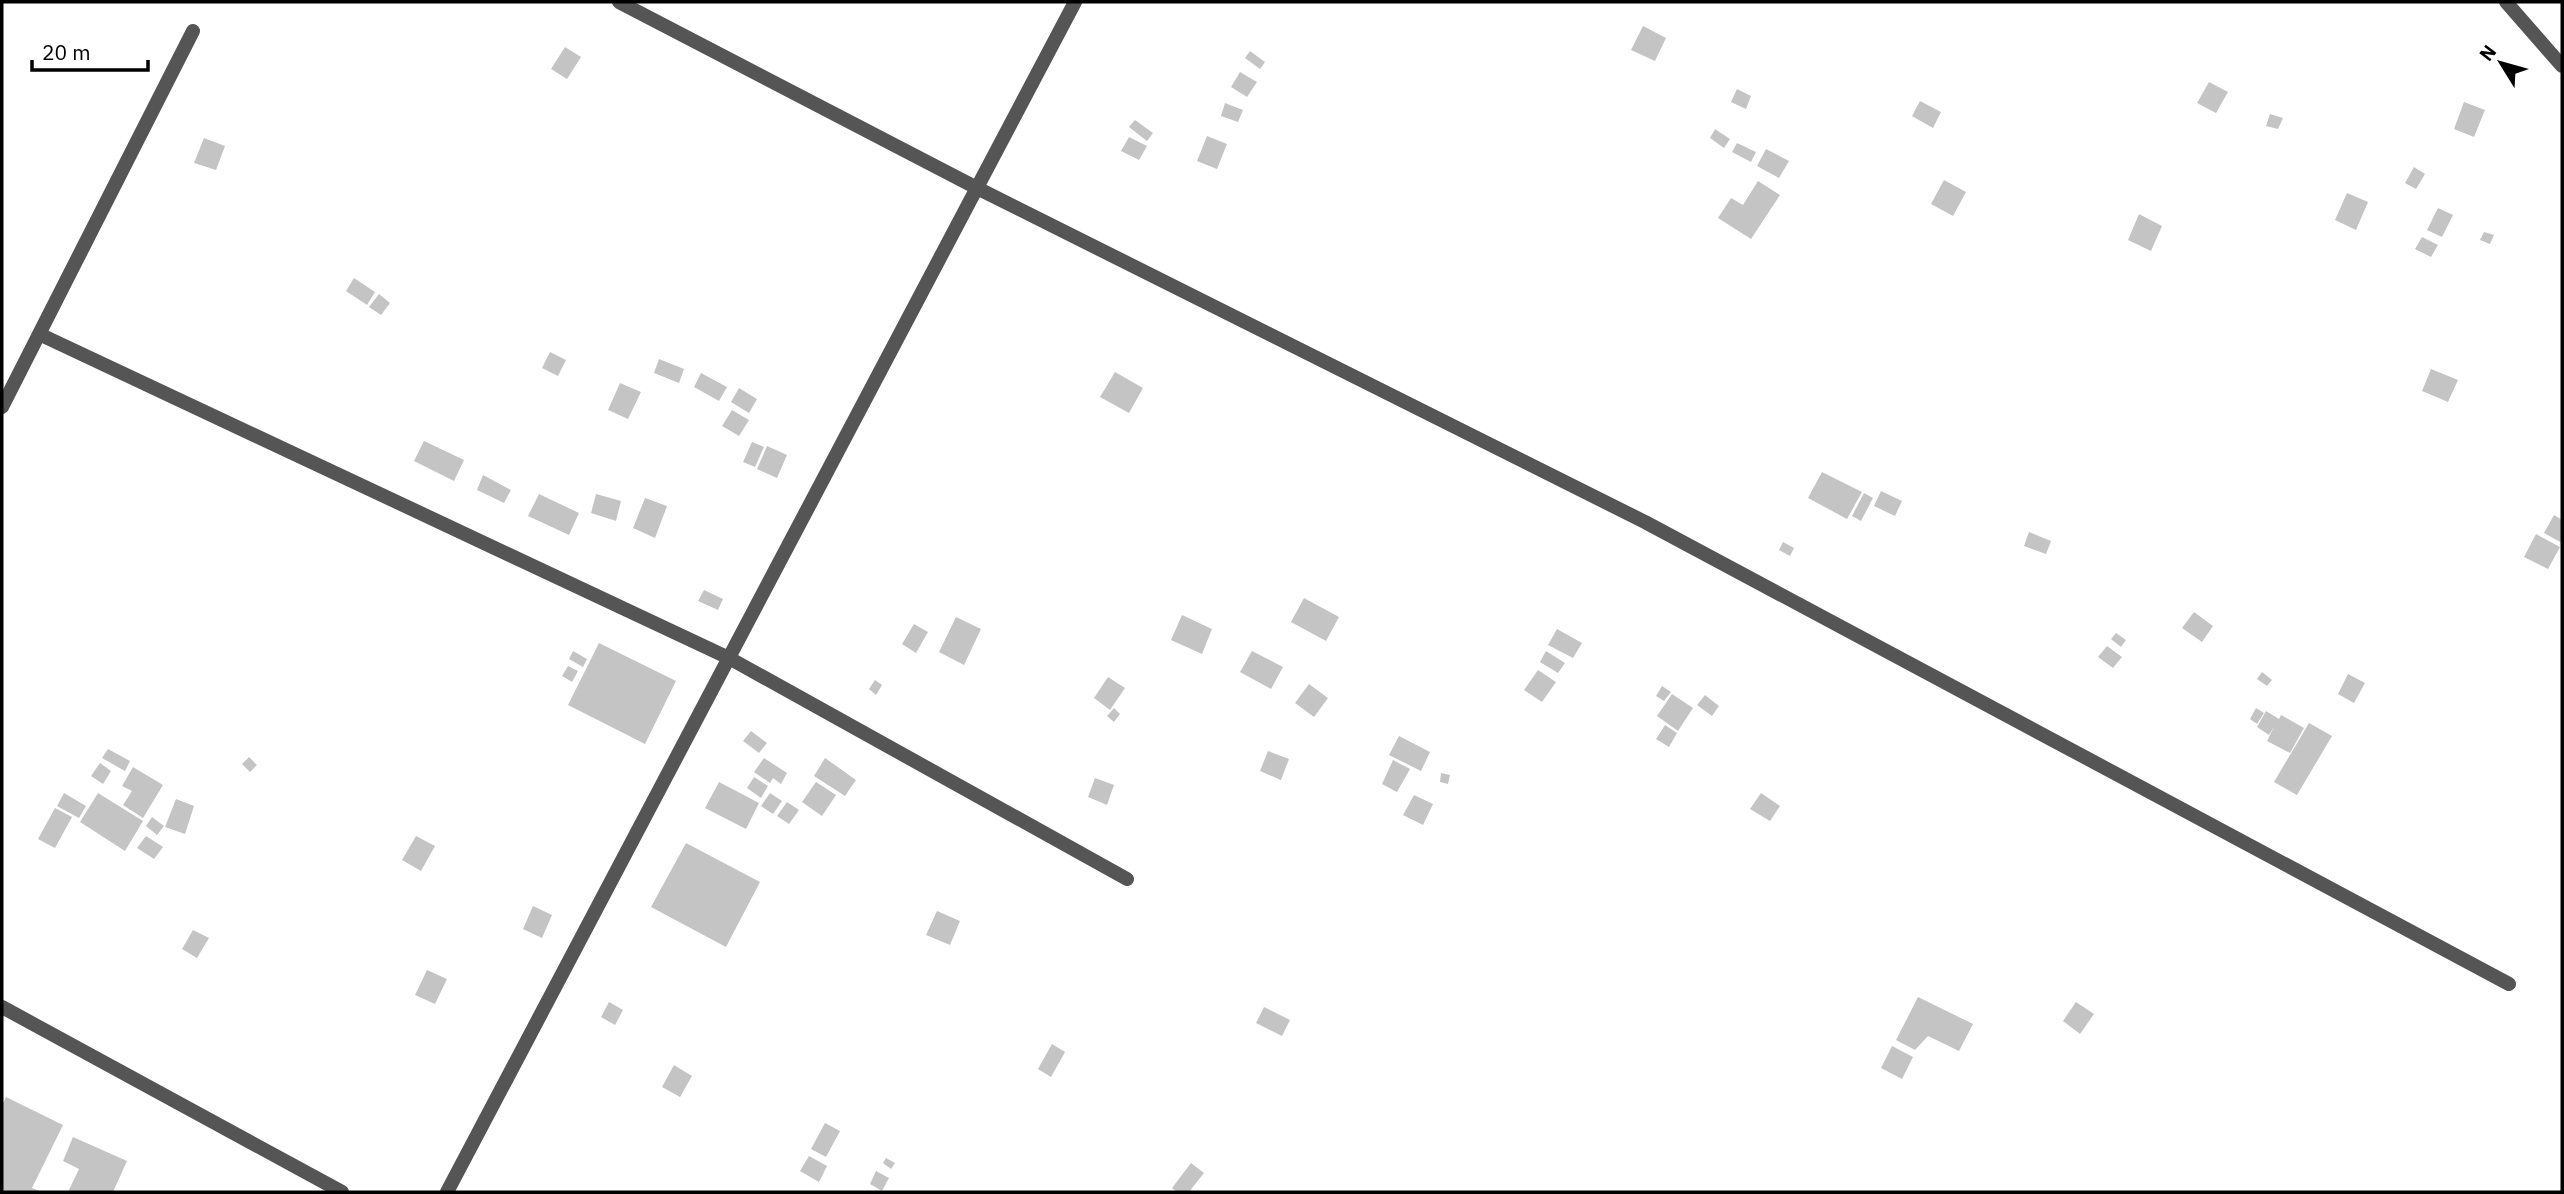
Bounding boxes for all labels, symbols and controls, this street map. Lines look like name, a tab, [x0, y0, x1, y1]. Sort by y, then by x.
scale bar	[32, 28, 147, 72]
north arrow	[2466, 28, 2536, 98]
text: 20 m	[42, 38, 91, 66]
text: N	[2474, 40, 2501, 65]

